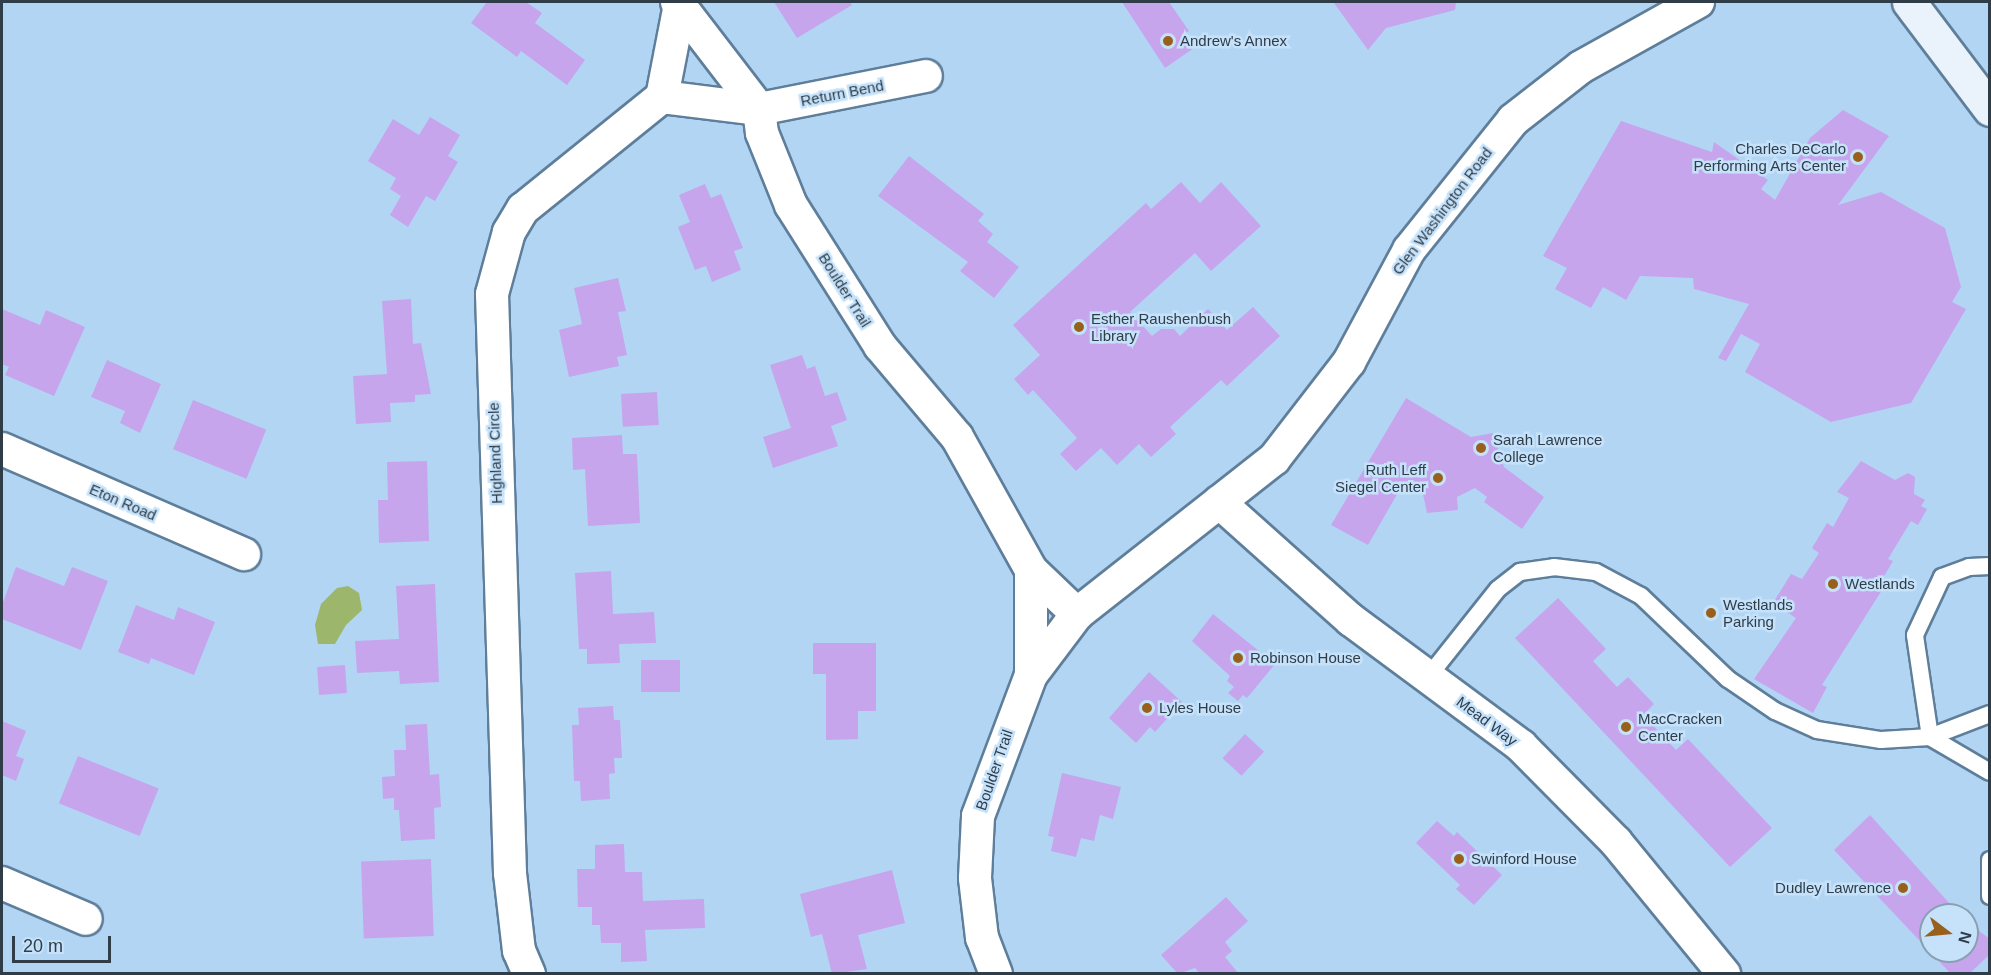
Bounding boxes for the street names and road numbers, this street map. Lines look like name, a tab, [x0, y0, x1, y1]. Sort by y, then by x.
street label: Return Bend	[799, 76, 885, 110]
street label: Glen Washington Road	[1388, 144, 1496, 278]
street label: Boulder Trail	[815, 249, 875, 331]
street label: Highland Circle	[484, 402, 506, 504]
street label: Eton Road	[87, 480, 159, 524]
street label: Mead Way	[1453, 692, 1521, 750]
street label: Boulder Trail	[972, 727, 1016, 813]

